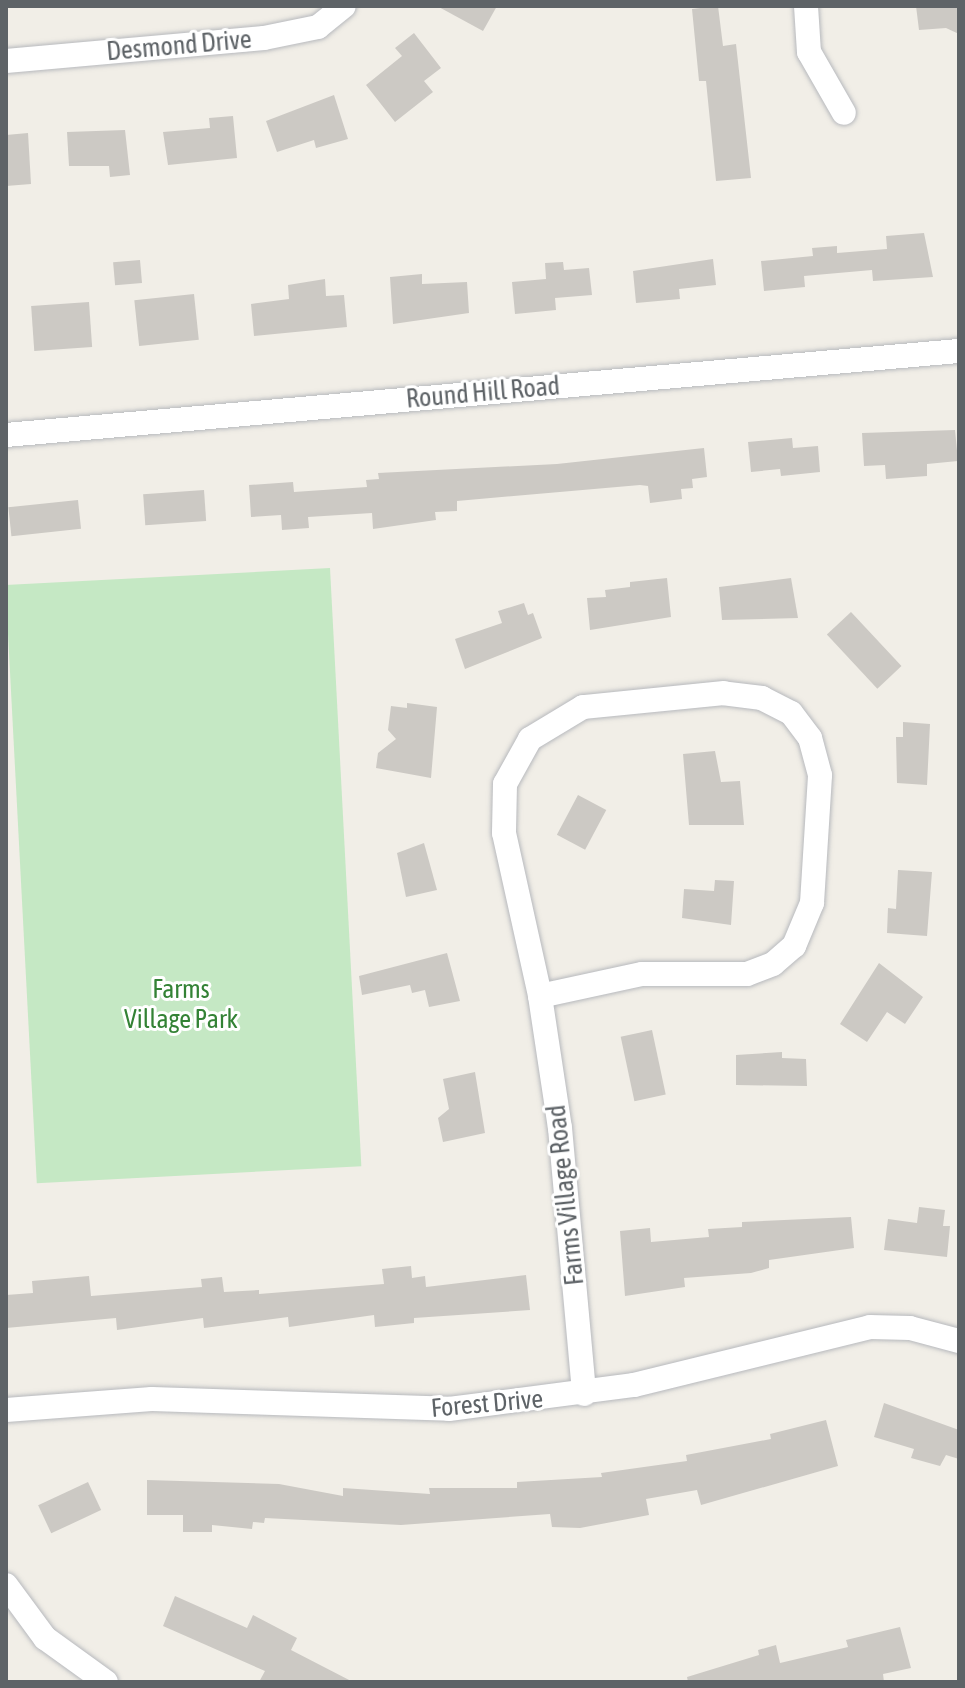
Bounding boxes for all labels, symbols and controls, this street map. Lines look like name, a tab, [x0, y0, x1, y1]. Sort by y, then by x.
street label: Desmond Drive	[105, 24, 253, 68]
street label: Round Hill Road	[405, 371, 561, 415]
park label: Farms Village Park	[124, 974, 238, 1036]
street label: Farms Village Road	[541, 1103, 591, 1287]
street label: Forest Drive	[430, 1384, 544, 1424]

